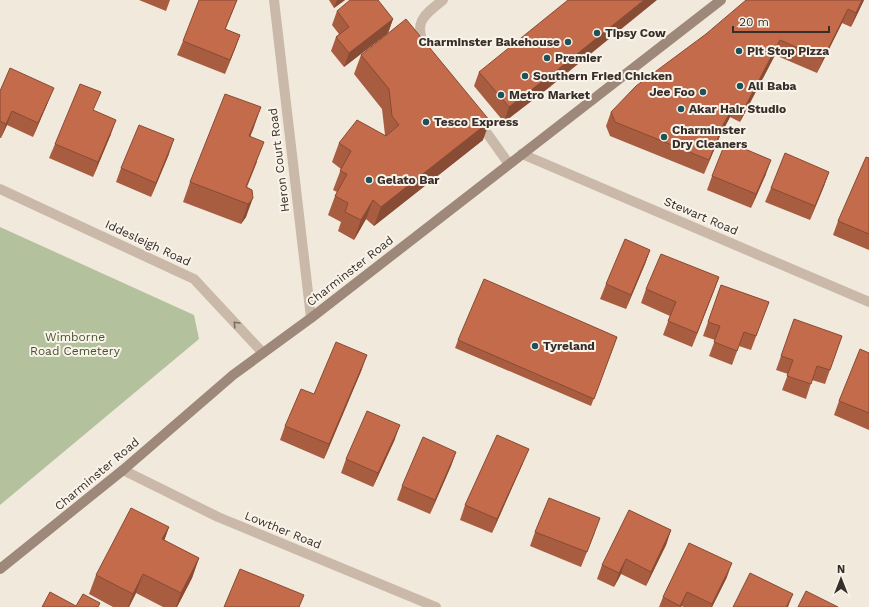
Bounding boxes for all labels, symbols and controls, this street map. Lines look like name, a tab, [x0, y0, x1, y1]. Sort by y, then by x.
scale bar	[733, 8, 829, 34]
text: 20 m	[739, 15, 769, 29]
place label: Tipsy Cow	[605, 26, 666, 40]
marker: Tipsy Cow	[592, 28, 602, 38]
place label: Charminster Bakehouse	[418, 35, 560, 49]
marker: Charminster Bakehouse	[563, 37, 573, 47]
place label: Pit Stop Pizza	[747, 44, 829, 58]
marker: Pit Stop Pizza	[734, 46, 744, 56]
place label: Premier	[555, 51, 603, 65]
marker: Premier	[542, 53, 552, 63]
place label: Southern Fried Chicken	[533, 69, 672, 83]
marker: Southern Fried Chicken	[520, 71, 530, 81]
place label: Ali Baba	[748, 79, 797, 93]
marker: Ali Baba	[735, 81, 745, 91]
place label: Jee Foo	[649, 85, 695, 99]
marker: Jee Foo	[698, 87, 708, 97]
place label: Metro Market	[509, 88, 591, 102]
marker: Metro Market	[496, 90, 506, 100]
place label: Akar Hair Studio	[689, 102, 786, 116]
marker: Akar Hair Studio	[676, 104, 686, 114]
street label: Heron Court Road	[266, 107, 292, 213]
place label: Tesco Express	[434, 115, 519, 129]
marker: Tesco Express	[421, 117, 431, 127]
place label: Charminster Dry Cleaners	[672, 123, 748, 151]
marker: Charminster Dry Cleaners	[659, 132, 669, 142]
place label: Gelato Bar	[377, 173, 440, 187]
marker: Gelato Bar	[364, 175, 374, 185]
street label: Stewart Road	[662, 194, 740, 238]
street label: Iddesleigh Road	[103, 217, 193, 269]
street label: Charminster Road	[304, 233, 396, 309]
one-way arrow	[233, 321, 241, 329]
park label: Wimborne Road Cemetery	[30, 330, 121, 358]
place label: Tyreland	[543, 339, 595, 353]
marker: Tyreland	[530, 341, 540, 351]
street label: Charminster Road	[52, 435, 142, 513]
street label: Lowther Road	[243, 508, 323, 552]
north arrow	[821, 559, 861, 599]
text: N	[837, 563, 845, 576]

